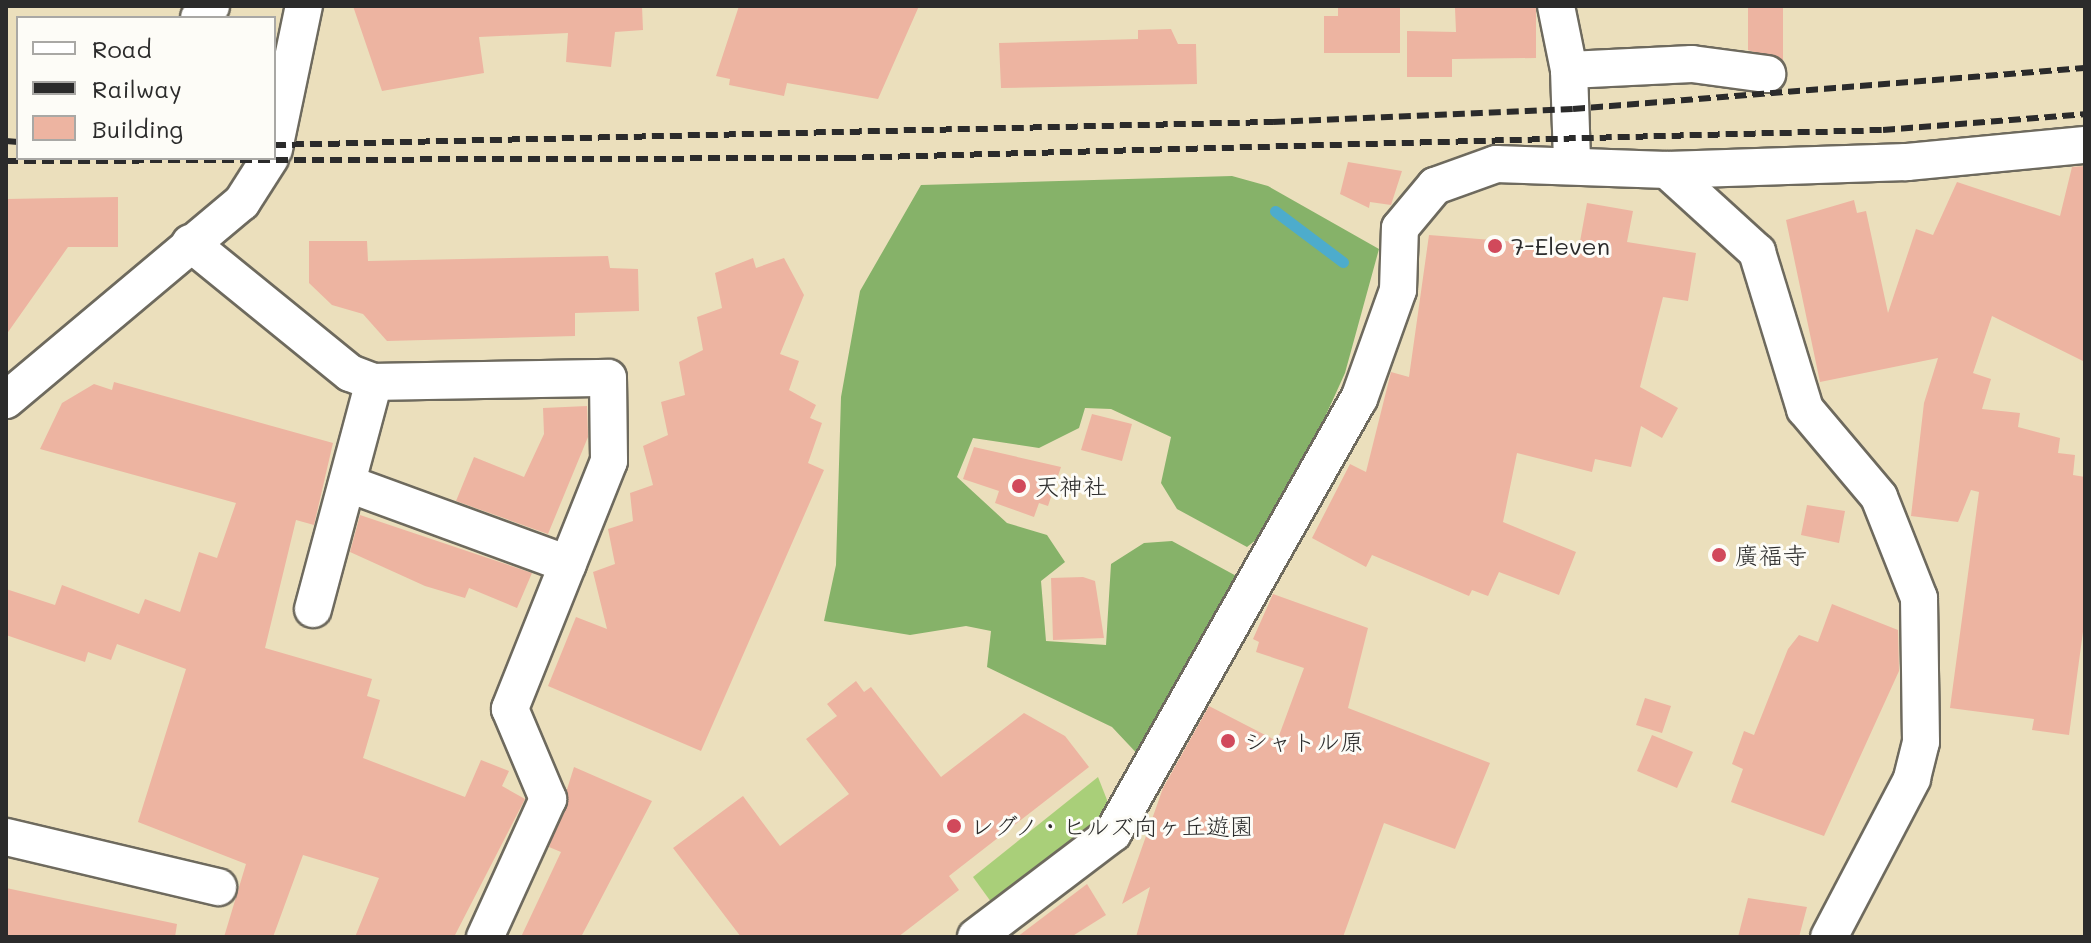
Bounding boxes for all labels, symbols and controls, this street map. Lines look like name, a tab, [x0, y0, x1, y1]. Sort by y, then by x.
legend	[16, 16, 276, 160]
text: Road	[92, 33, 152, 64]
text: Railway	[92, 73, 182, 104]
text: Building	[92, 113, 183, 144]
place label: 7-Eleven	[1511, 232, 1610, 260]
marker: 7-Eleven	[1486, 237, 1504, 255]
place label: 天神社	[1035, 472, 1107, 500]
marker: 天神社	[1010, 477, 1028, 495]
place label: 廣福寺	[1735, 541, 1807, 569]
marker: 廣福寺	[1710, 546, 1728, 564]
place label: シャトル原	[1244, 727, 1364, 755]
marker: シャトル原	[1219, 732, 1237, 750]
place label: レグノ・ヒルズ向ヶ丘遊園	[970, 812, 1258, 840]
marker: レグノ・ヒルズ向ヶ丘遊園	[945, 817, 963, 835]

